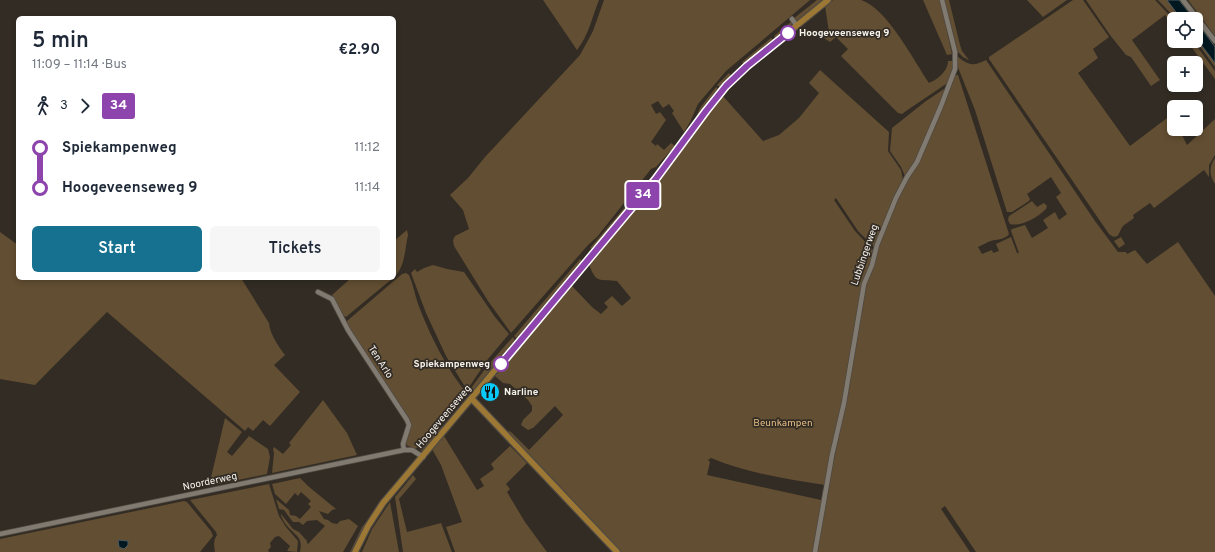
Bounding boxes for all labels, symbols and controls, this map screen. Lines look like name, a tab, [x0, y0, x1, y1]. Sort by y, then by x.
map controls	[1167, 12, 1203, 136]
button: locate	[1167, 12, 1203, 48]
marker: Hoogeveenseweg 9	[780, 25, 796, 41]
place label: Hoogeveenseweg 9	[799, 27, 889, 40]
text: 5 min	[32, 28, 89, 55]
text: €2.90	[339, 41, 380, 60]
button: +	[1167, 56, 1203, 92]
text: 11:09 – 11:14 · Bus	[32, 57, 127, 73]
icon: walk	[32, 95, 54, 117]
icon: forward	[74, 95, 96, 117]
text: 34	[110, 97, 127, 114]
text: 3	[60, 98, 68, 114]
button: −	[1167, 100, 1203, 136]
text: Spiekampenweg	[62, 139, 177, 158]
text: 11:12	[355, 140, 380, 156]
text: Hoogeveenseweg 9	[62, 179, 198, 198]
text: 11:14	[355, 180, 380, 196]
line badge: 34	[625, 182, 661, 208]
text: 34	[634, 186, 652, 203]
street label: Lubbingerweg	[848, 223, 882, 287]
button: Start	[32, 226, 202, 272]
button: Tickets	[210, 226, 380, 272]
street label: Ten Arlo	[365, 343, 396, 381]
marker: Spiekampenweg	[493, 356, 509, 372]
place label: Spiekampenweg	[414, 358, 490, 371]
restaurant icon: Narline	[479, 381, 501, 403]
street label: Hoogeveenseweg	[414, 383, 474, 451]
place label: Narline	[504, 386, 539, 399]
park label: Beunkampen	[753, 417, 813, 430]
street label: Noorderweg	[182, 470, 238, 494]

